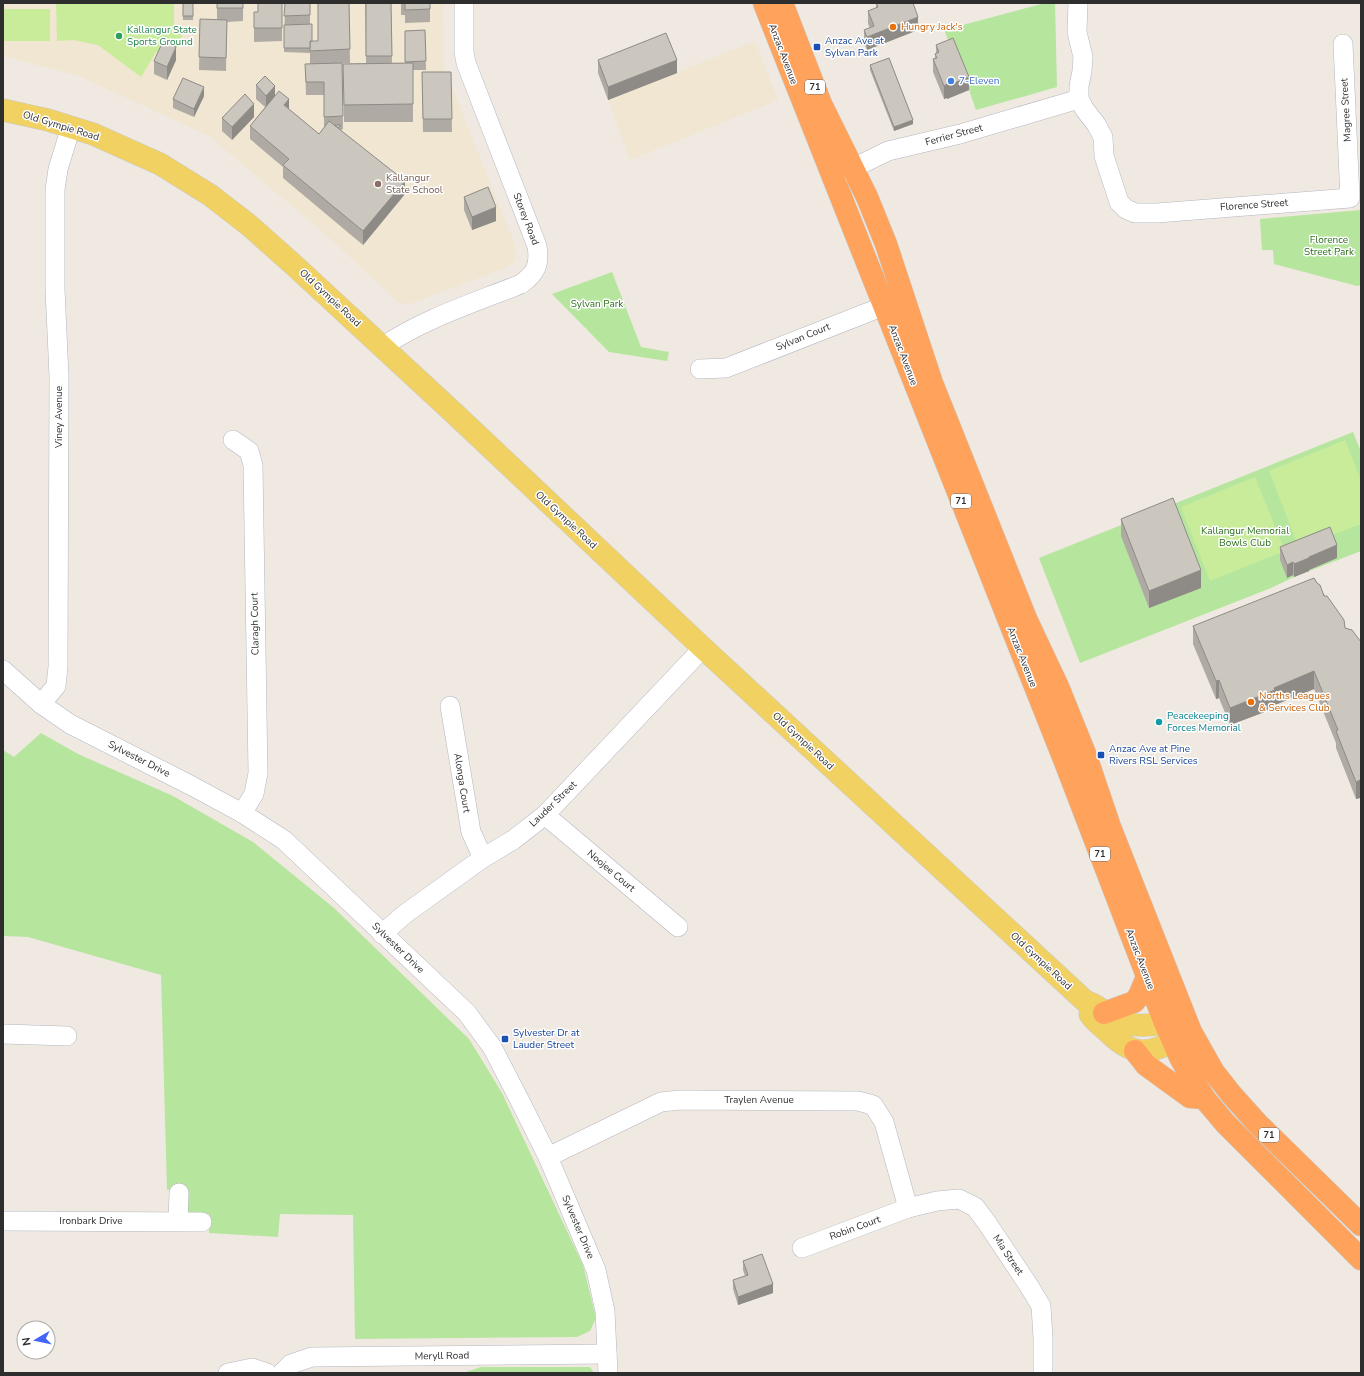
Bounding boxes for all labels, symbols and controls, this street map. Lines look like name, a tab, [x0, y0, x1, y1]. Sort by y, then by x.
place label: Hungry Jack's	[901, 20, 963, 34]
street label: Anzac Avenue	[765, 22, 801, 86]
marker: Hungry Jack's	[888, 22, 898, 32]
place label: Kallangur State Sports Ground	[127, 23, 197, 49]
marker: Kallangur State Sports Ground	[114, 31, 124, 41]
place label: Anzac Ave at Sylvan Park	[825, 34, 884, 60]
marker: Anzac Ave at Sylvan Park	[812, 42, 822, 52]
place label: 7-Eleven	[959, 74, 999, 88]
marker: 7-Eleven	[946, 76, 956, 86]
street label: Magree Street	[1337, 77, 1355, 142]
road number: 71	[805, 80, 825, 94]
street label: Old Gympie Road	[21, 108, 101, 144]
street label: Ferrier Street	[924, 120, 985, 149]
place label: Kallangur State School	[386, 171, 443, 197]
marker: Kallangur State School	[373, 179, 383, 189]
street label: Storey Road	[510, 191, 542, 247]
street label: Florence Street	[1220, 196, 1289, 214]
park label: Florence Street Park	[1304, 233, 1355, 259]
street label: Old Gympie Road	[296, 266, 364, 330]
park label: Sylvan Park	[571, 297, 624, 311]
street label: Sylvan Court	[774, 320, 833, 354]
street label: Anzac Avenue	[885, 323, 921, 387]
street label: Viney Avenue	[52, 386, 66, 449]
street label: Old Gympie Road	[532, 488, 600, 552]
road number: 71	[951, 494, 971, 508]
park label: Kallangur Memorial Bowls Club	[1201, 524, 1289, 550]
street label: Claragh Court	[247, 592, 263, 656]
street label: Anzac Avenue	[1004, 625, 1040, 689]
place label: Norths Leagues & Services Club	[1259, 689, 1330, 715]
marker: Norths Leagues & Services Club	[1246, 697, 1256, 707]
street label: Old Gympie Road	[769, 709, 837, 773]
place label: Peacekeeping Forces Memorial	[1167, 709, 1241, 735]
marker: Peacekeeping Forces Memorial	[1154, 717, 1164, 727]
street label: Sylvester Drive	[106, 737, 172, 781]
place label: Anzac Ave at Pine Rivers RSL Services	[1109, 742, 1198, 768]
marker: Anzac Ave at Pine Rivers RSL Services	[1096, 750, 1106, 760]
street label: Alonga Court	[450, 752, 474, 814]
street label: Lauder Street	[526, 777, 580, 830]
street label: Noojee Court	[584, 847, 638, 896]
road number: 71	[1090, 847, 1110, 861]
street label: Sylvester Drive	[369, 919, 427, 977]
street label: Anzac Avenue	[1122, 927, 1158, 991]
street label: Old Gympie Road	[1007, 929, 1075, 993]
place label: Sylvester Dr at Lauder Street	[513, 1026, 580, 1052]
marker: Sylvester Dr at Lauder Street	[500, 1034, 510, 1044]
street label: Traylen Avenue	[724, 1093, 794, 1107]
road number: 71	[1259, 1128, 1279, 1142]
street label: Sylvester Drive	[558, 1193, 598, 1261]
street label: Robin Court	[827, 1212, 883, 1244]
street label: Ironbark Drive	[59, 1214, 123, 1228]
street label: Mia Street	[989, 1232, 1027, 1278]
north arrow	[16, 1320, 56, 1360]
text: N	[19, 1336, 35, 1347]
street label: Meryll Road	[415, 1349, 470, 1363]

